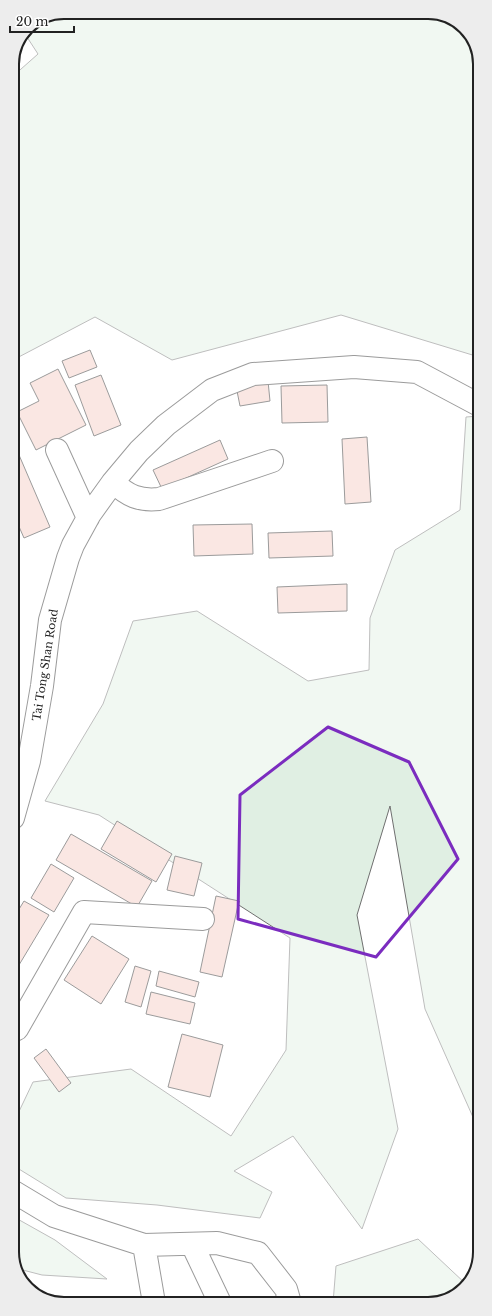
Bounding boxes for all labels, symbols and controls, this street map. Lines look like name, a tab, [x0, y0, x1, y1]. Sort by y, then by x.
scale bar	[10, 8, 74, 34]
text: 20 m	[16, 14, 48, 29]
street label: Tai Tong Shan Road	[29, 607, 61, 722]

